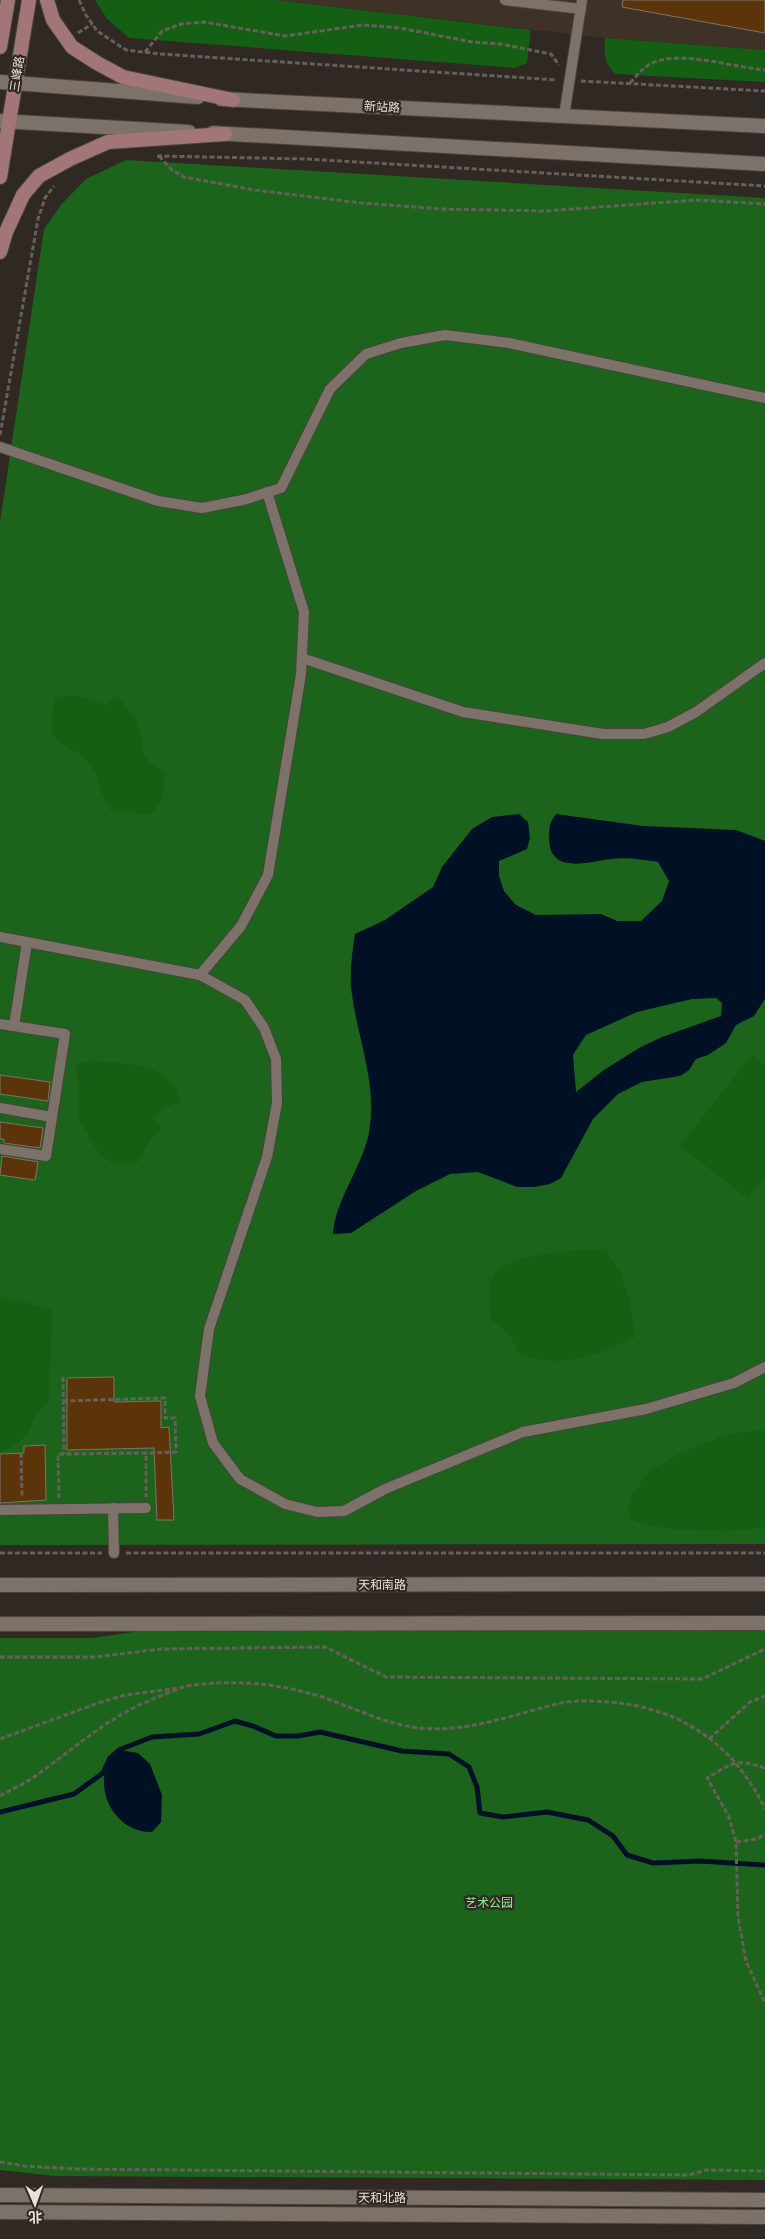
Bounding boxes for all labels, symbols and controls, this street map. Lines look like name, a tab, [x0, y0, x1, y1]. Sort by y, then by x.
street label: 三峰路	[6, 55, 26, 93]
street label: 新站路	[364, 98, 400, 114]
street label: 天和南路	[358, 1577, 406, 1591]
park label: 艺术公园	[465, 1895, 513, 1909]
north arrow	[10, 2179, 60, 2229]
street label: 天和北路	[358, 2190, 406, 2204]
text: 北	[28, 2209, 43, 2226]

